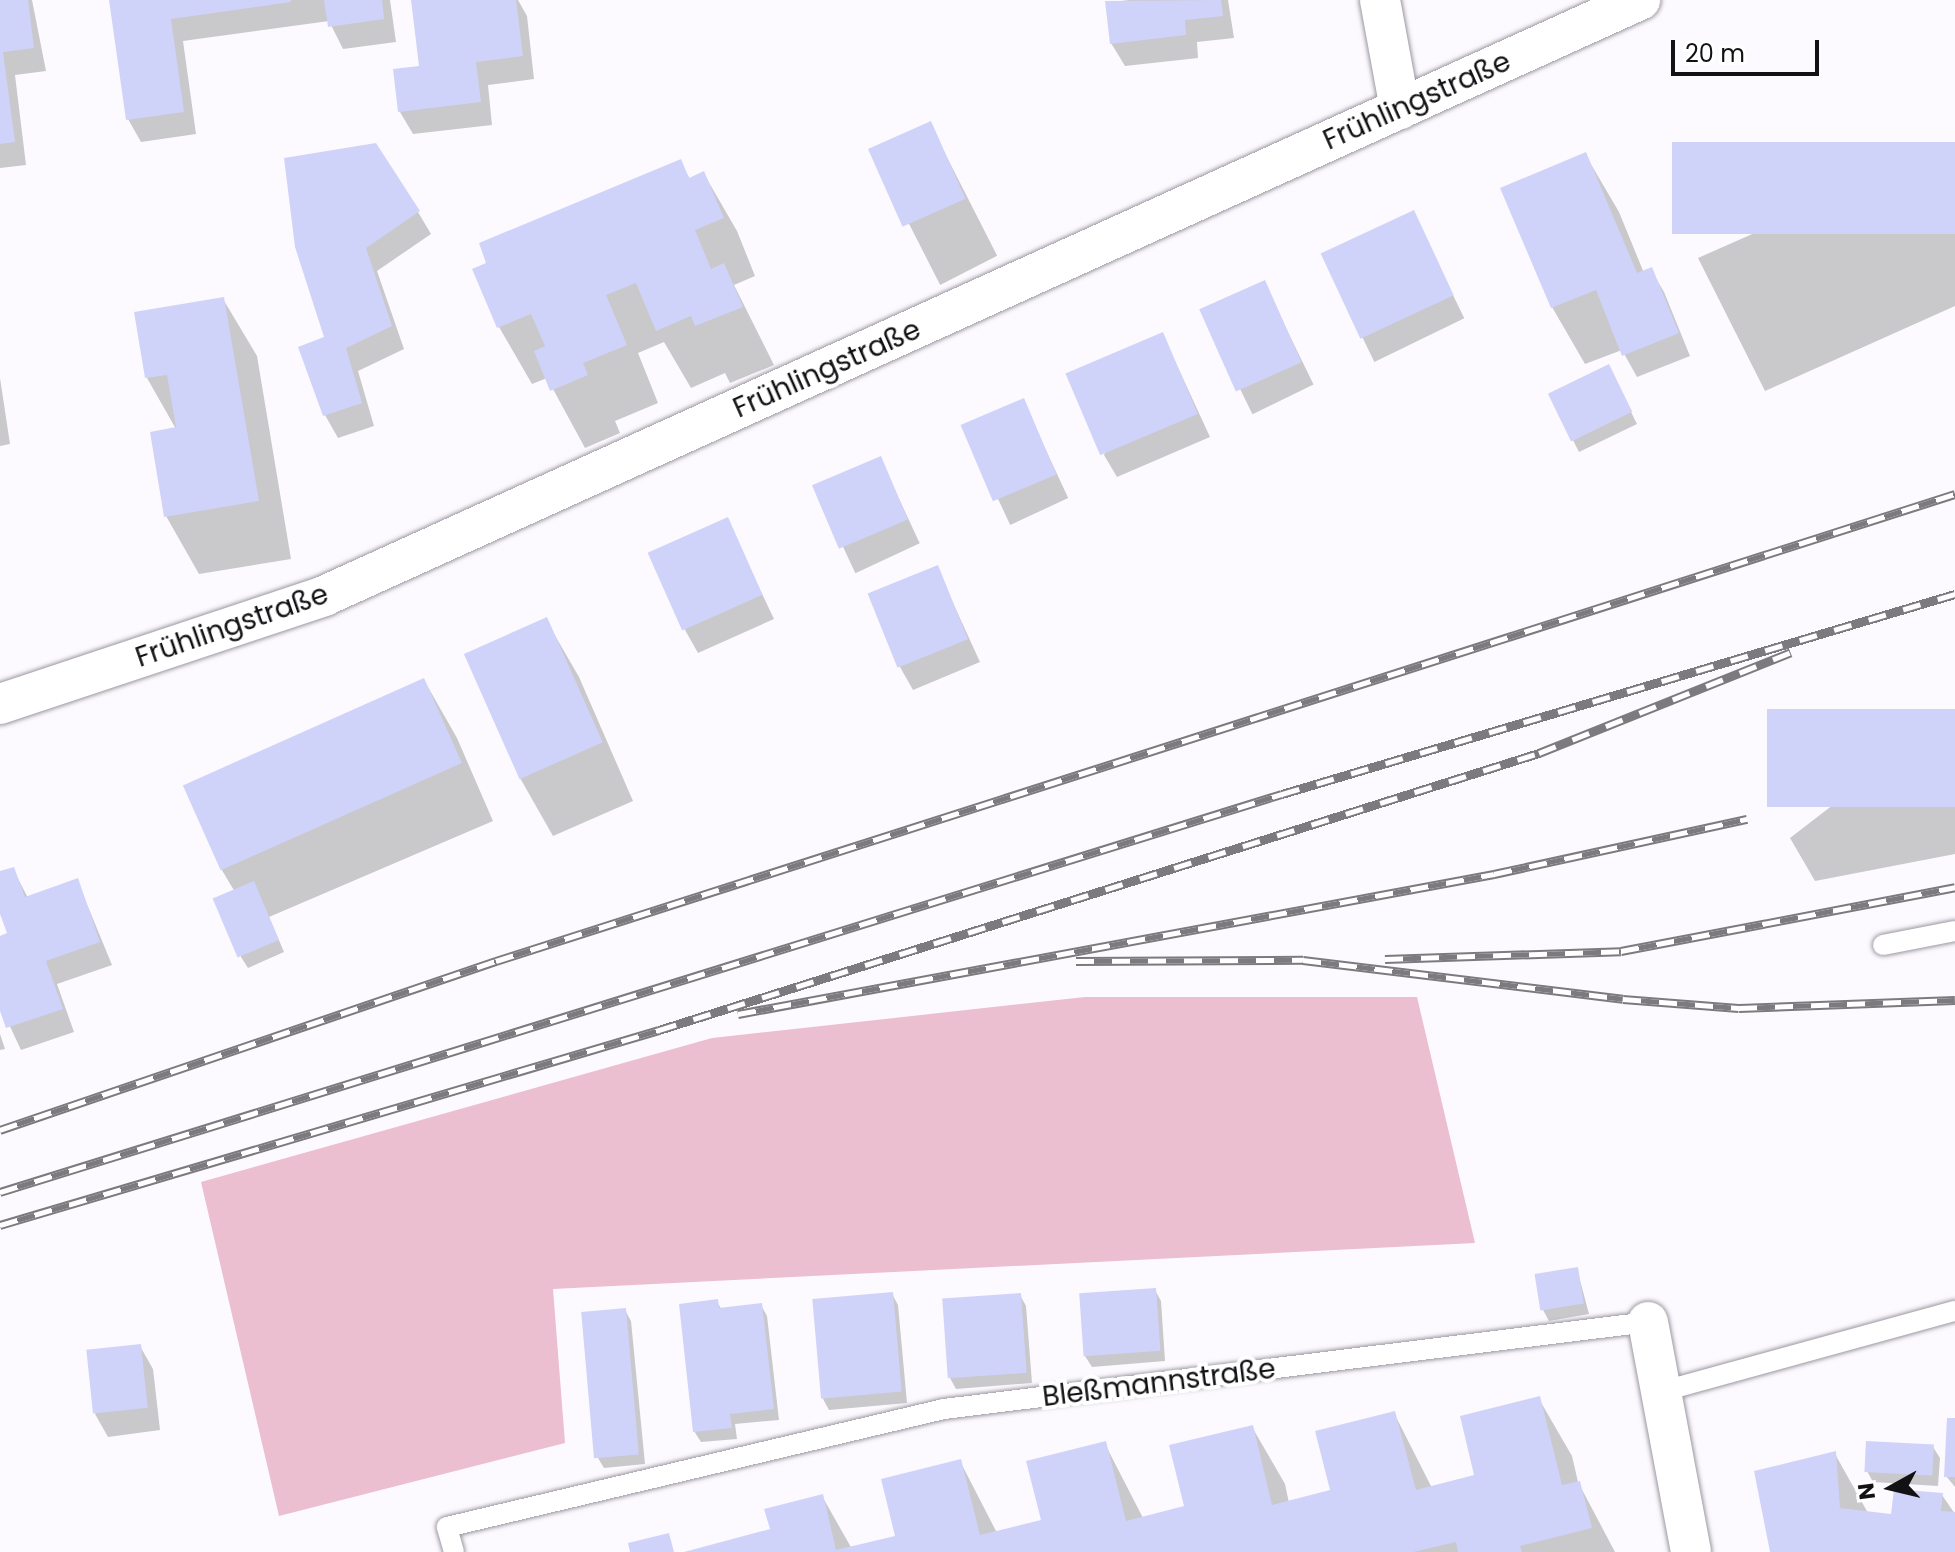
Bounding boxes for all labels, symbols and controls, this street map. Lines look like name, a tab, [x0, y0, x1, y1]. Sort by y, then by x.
scale bar	[1675, 24, 1823, 74]
text: 20 m	[1685, 37, 1745, 70]
street label: Frühlingstraße	[1318, 45, 1516, 157]
street label: Frühlingstraße	[728, 313, 926, 425]
street label: Frühlingstraße	[131, 577, 333, 675]
street label: Bleßmannstraße	[1040, 1352, 1278, 1414]
north arrow	[1851, 1448, 1931, 1528]
text: N	[1850, 1481, 1883, 1502]

